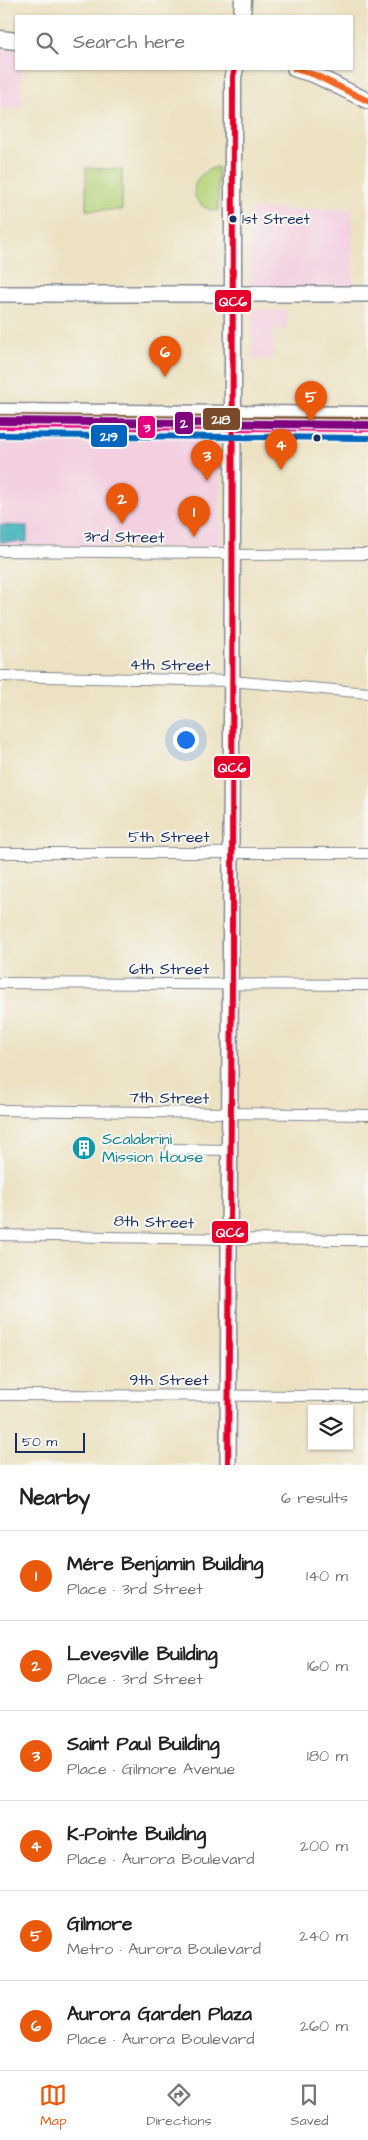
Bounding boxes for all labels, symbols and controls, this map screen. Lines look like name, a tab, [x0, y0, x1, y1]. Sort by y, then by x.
search box	[15, 15, 353, 70]
icon: search	[33, 29, 61, 57]
text: Search here	[73, 29, 185, 56]
place label: 1st Street	[242, 209, 310, 230]
marker: 1st Street	[228, 214, 238, 224]
line badge: QC6	[214, 289, 252, 313]
text: QC6	[219, 292, 248, 312]
pin: 6	[149, 336, 181, 377]
pin: 5	[295, 381, 327, 422]
line badge: 218	[202, 407, 241, 431]
text: 218	[211, 410, 230, 430]
line badge: 2	[174, 411, 194, 435]
text: 2	[179, 414, 189, 434]
line badge: 3	[137, 415, 156, 439]
text: 3	[142, 418, 151, 438]
line badge: 219	[90, 424, 128, 448]
text: 219	[99, 427, 118, 447]
pin: 4	[265, 429, 297, 470]
unlabelled marker	[312, 433, 322, 443]
pin: 3	[191, 440, 223, 481]
pin: 2	[106, 483, 138, 524]
pin: 1	[178, 496, 210, 537]
street label: 3rd Street	[83, 525, 165, 549]
street label: 4th Street	[129, 653, 211, 677]
your location	[173, 727, 199, 753]
line badge: QC6	[213, 755, 251, 779]
text: QC6	[218, 758, 247, 778]
street label: 5th Street	[128, 826, 210, 848]
street label: 6th Street	[129, 958, 210, 980]
street label: 7th Street	[129, 1086, 210, 1110]
place label: Scalabrini Mission House	[102, 1128, 203, 1168]
building icon: Scalabrini Mission House	[71, 1135, 97, 1161]
street label: 8th Street	[113, 1210, 195, 1234]
line badge: QC6	[211, 1220, 249, 1244]
text: QC6	[216, 1223, 245, 1243]
street label: 9th Street	[129, 1369, 209, 1391]
map controls	[308, 1405, 353, 1450]
button: layers	[308, 1405, 353, 1450]
scale bar	[15, 1430, 85, 1453]
text: 50 m	[22, 1432, 57, 1452]
text: Nearby	[20, 1483, 90, 1512]
text: 6 results	[281, 1487, 348, 1509]
text: Mére Benjamin Building	[67, 1551, 263, 1578]
text: 1	[35, 1565, 37, 1587]
text: 140 m	[306, 1565, 348, 1587]
text: Place · 3rd Street	[67, 1578, 203, 1600]
text: Levesville Building	[67, 1641, 218, 1668]
text: 2	[31, 1655, 41, 1677]
text: 160 m	[307, 1655, 348, 1677]
text: Place · 3rd Street	[67, 1668, 203, 1690]
text: Saint Paul Building	[67, 1731, 220, 1758]
text: 3	[32, 1745, 40, 1767]
text: 180 m	[307, 1745, 348, 1767]
text: Place · Gilmore Avenue	[67, 1758, 235, 1780]
text: K-Pointe Building	[67, 1821, 206, 1848]
text: 4	[31, 1835, 41, 1857]
text: 200 m	[300, 1835, 348, 1857]
text: Place · Aurora Boulevard	[67, 1848, 254, 1870]
text: Gilmore	[67, 1911, 132, 1938]
text: 5	[30, 1925, 42, 1947]
text: 240 m	[299, 1925, 348, 1947]
text: Metro · Aurora Boulevard	[67, 1938, 261, 1960]
text: Aurora Garden Plaza	[67, 2001, 252, 2028]
text: 6	[31, 2015, 41, 2037]
text: 260 m	[300, 2015, 348, 2037]
text: Place · Aurora Boulevard	[67, 2028, 254, 2050]
tab: Map	[39, 2081, 67, 2131]
tab: Directions	[146, 2081, 211, 2131]
tab: Saved	[290, 2081, 329, 2131]

